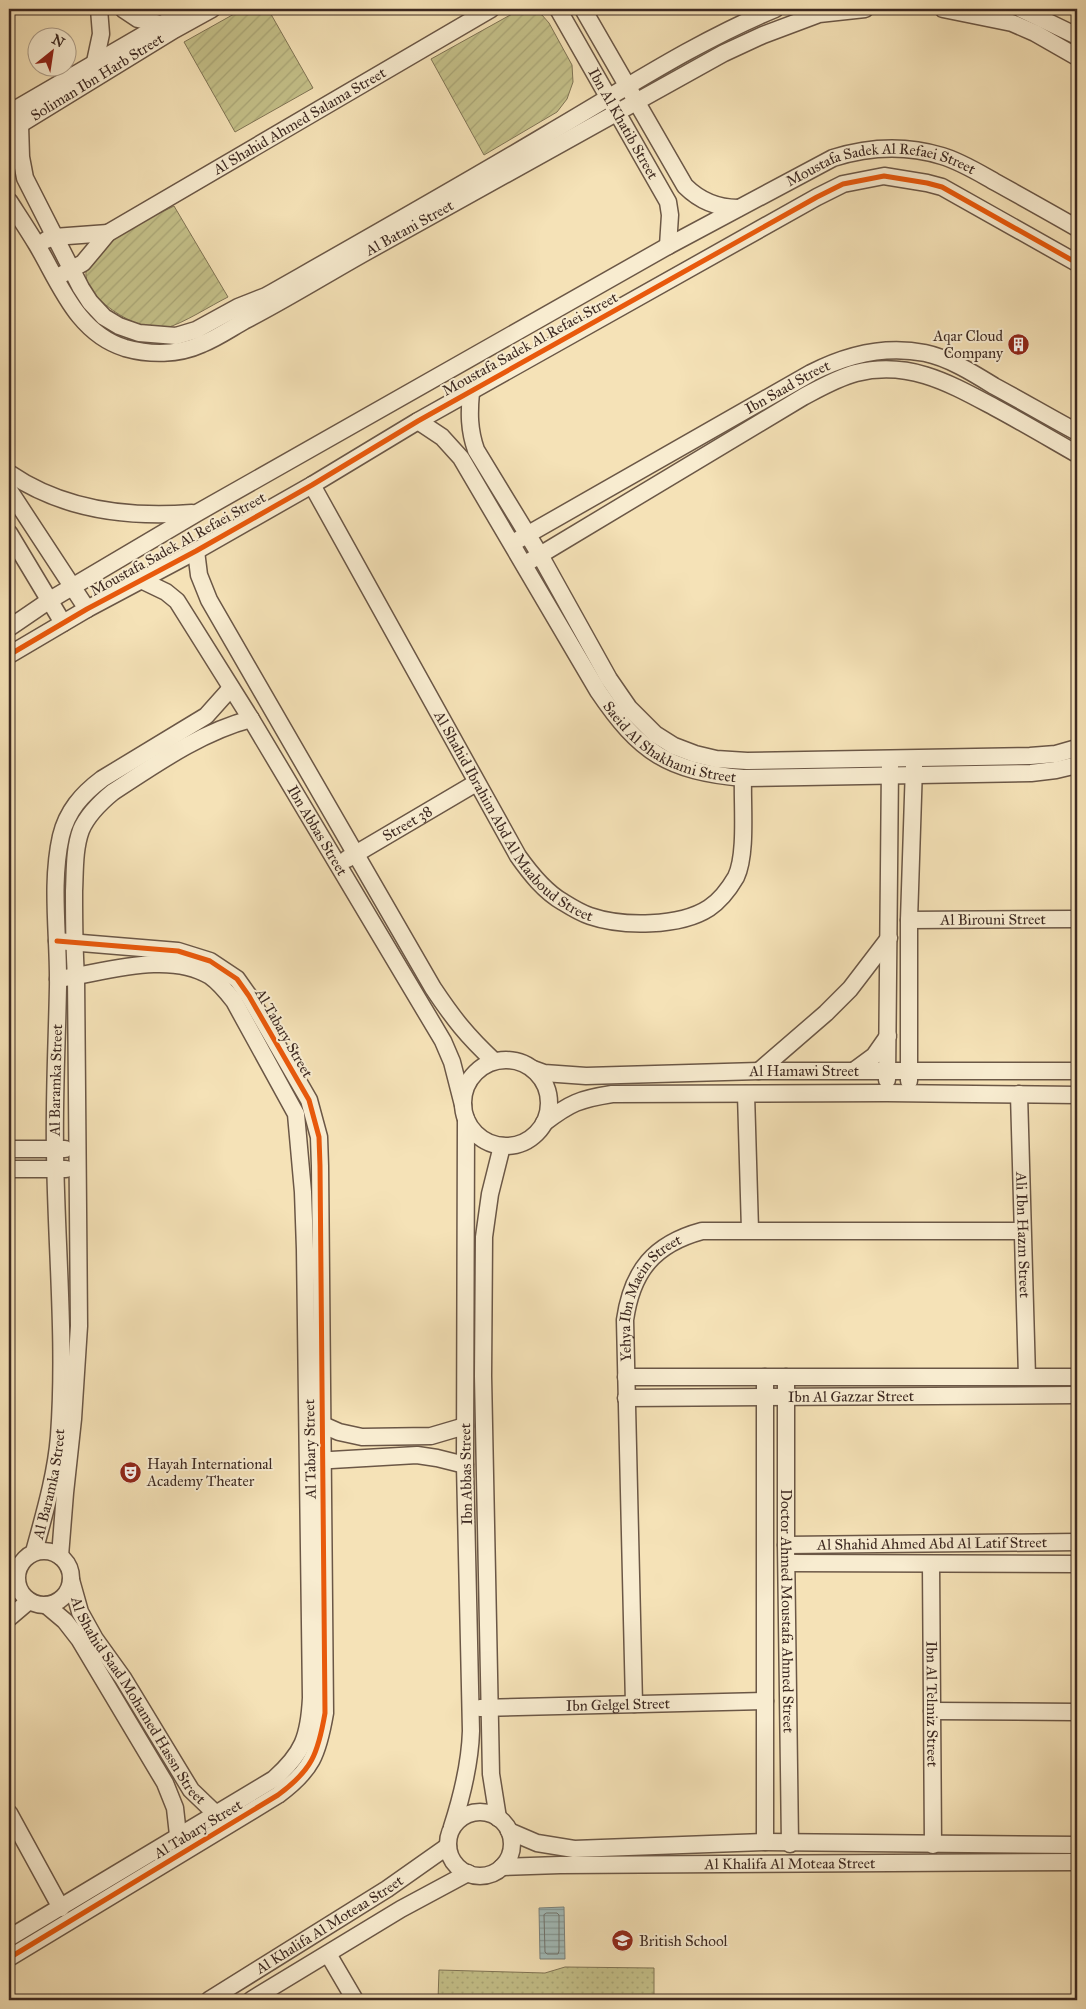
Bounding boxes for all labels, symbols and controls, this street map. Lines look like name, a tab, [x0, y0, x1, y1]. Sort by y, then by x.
north arrow	[28, 28, 78, 78]
street label: Soliman Ibn Harb Street	[27, 29, 167, 125]
text: N	[49, 31, 68, 52]
street label: Al Shahid Ahmed Salama Street	[209, 63, 390, 179]
street label: Ibn Al Khatib Street	[585, 65, 662, 183]
street label: Moustafa Sadek Al Refaei Street	[783, 140, 979, 190]
street label: Al Batani Street	[361, 196, 457, 260]
street label: Moustafa Sadek Al Refaei Street	[439, 288, 622, 400]
place label: Aqar Cloud Company	[932, 327, 1004, 362]
building icon: Aqar Cloud Company	[1007, 333, 1031, 357]
street label: Ibn Saad Street	[742, 356, 833, 418]
street label: Moustafa Sadek Al Refaei Street	[87, 488, 270, 600]
street label: Saeid Al Shakhami Street	[599, 698, 738, 786]
street label: Al Shahid Ibrahim Abd Al Maaboud Street	[430, 707, 596, 926]
street label: Ibn Abbas Street	[284, 782, 352, 879]
street label: Street 38	[379, 802, 435, 845]
street label: Al Birouni Street	[939, 910, 1046, 929]
street label: Al Tabary Street	[251, 984, 317, 1081]
street label: Al Baramka Street	[46, 1023, 66, 1137]
street label: Al Hamawi Street	[748, 1062, 860, 1080]
street label: Ali Ibn Hazm Street	[1012, 1171, 1034, 1299]
street label: Yehya Ibn Maein Street	[616, 1230, 685, 1362]
street label: Ibn Al Gazzar Street	[788, 1387, 915, 1406]
street label: Al Tabary Street	[300, 1398, 320, 1500]
street label: Ibn Abbas Street	[456, 1422, 476, 1525]
street label: Al Baramka Street	[29, 1428, 69, 1542]
place label: Hayah International Academy Theater	[146, 1455, 274, 1490]
theatre icon: Hayah International Academy Theater	[119, 1461, 143, 1485]
street label: Doctor Ahmed Moustafa Ahmed Street	[777, 1489, 798, 1734]
street label: Al Shahid Ahmed Abd Al Latif Street	[816, 1533, 1048, 1554]
street label: Al Shahid Saad Mohamed Hassn Street	[67, 1594, 210, 1809]
street label: Ibn Al Telmiz Street	[923, 1641, 941, 1768]
street label: Ibn Gelgel Street	[566, 1694, 671, 1715]
street label: Al Tabary Street	[150, 1795, 246, 1863]
street label: Al Khalifa Al Moteaa Street	[704, 1854, 876, 1873]
street label: Al Khalifa Al Moteaa Street	[251, 1871, 407, 1978]
school or university icon: British School	[611, 1929, 635, 1953]
place label: British School	[639, 1932, 729, 1950]

